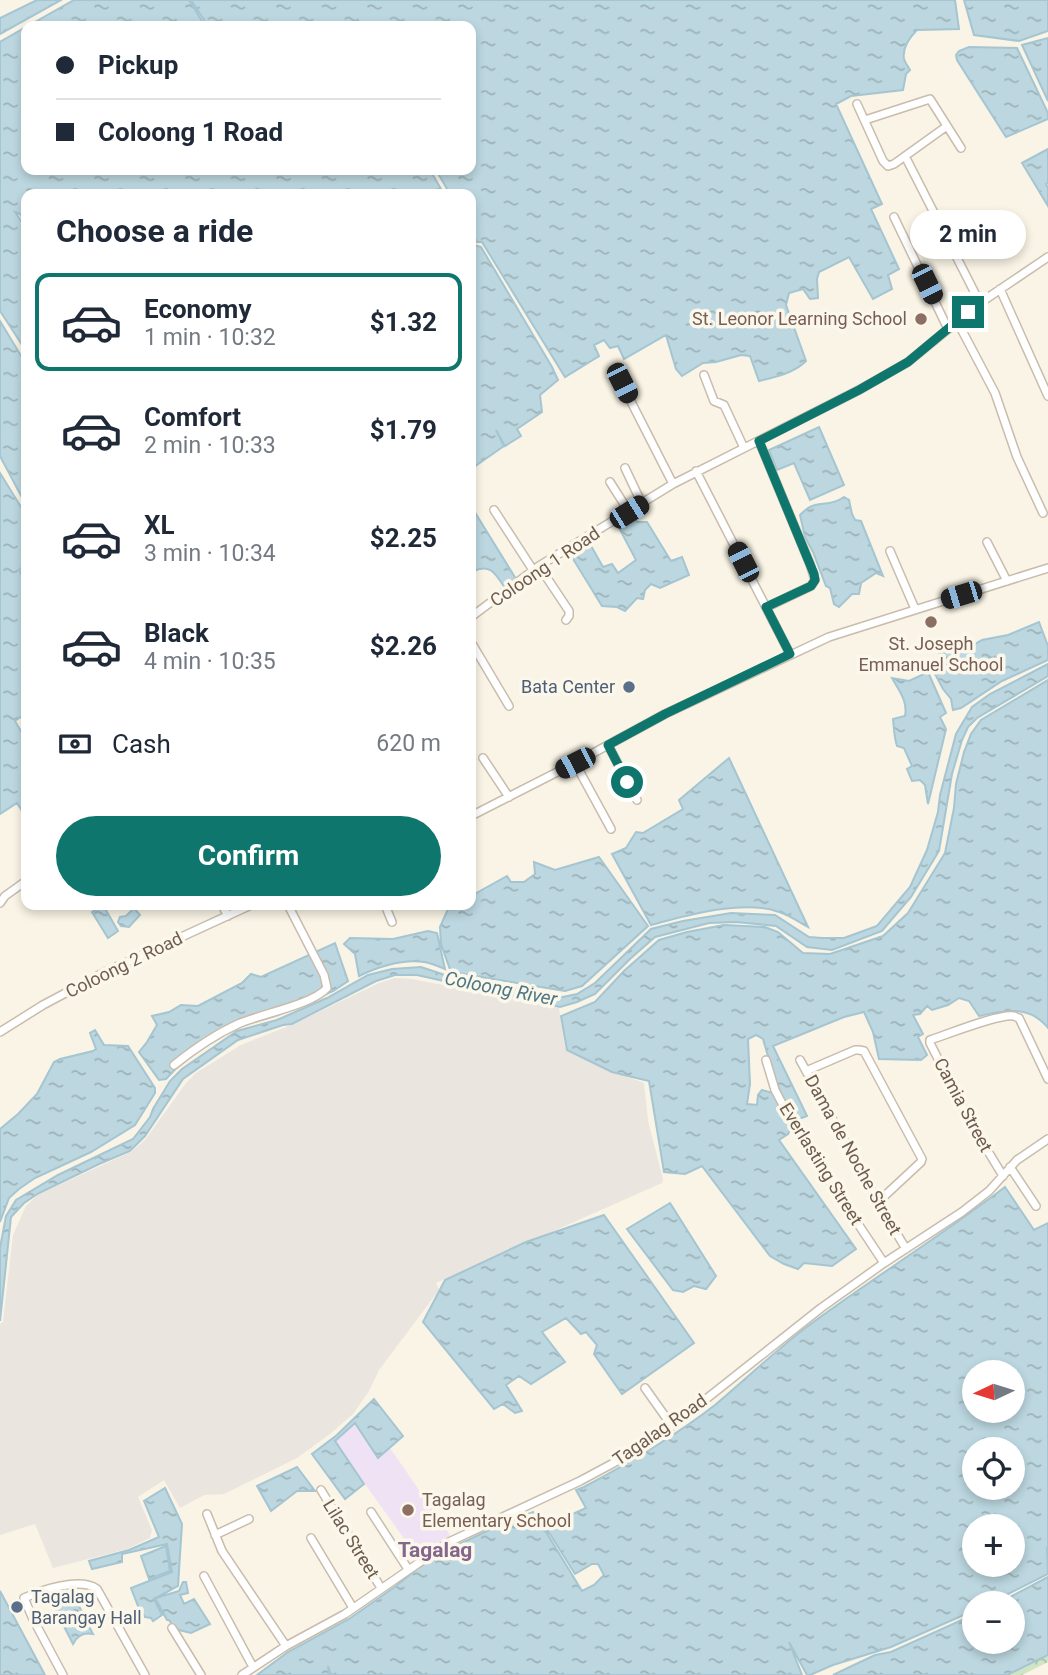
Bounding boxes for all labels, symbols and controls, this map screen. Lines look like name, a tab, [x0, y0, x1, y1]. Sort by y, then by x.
text: Pickup	[98, 50, 178, 80]
text: Coloong 1 Road	[98, 117, 283, 147]
callout: 2 min	[910, 210, 1026, 260]
text: Choose a ride	[56, 212, 253, 250]
text: 2 min	[939, 221, 997, 248]
car	[909, 261, 946, 307]
icon: car	[60, 291, 123, 354]
text: Economy	[144, 294, 251, 324]
route end	[952, 296, 984, 328]
text: $1.32	[370, 307, 437, 337]
place label: St. Leonor Learning School	[692, 308, 907, 329]
marker: St. Leonor Learning School	[913, 311, 929, 327]
text: 1 min · 10:32	[144, 324, 276, 351]
car	[604, 360, 641, 406]
icon: car	[60, 399, 123, 462]
text: Comfort	[144, 402, 241, 432]
text: $1.79	[370, 415, 437, 445]
text: 2 min · 10:33	[144, 432, 276, 459]
car	[606, 492, 653, 532]
icon: car	[60, 507, 123, 570]
text: XL	[144, 510, 175, 540]
street label: Coloong 1 Road	[486, 522, 603, 611]
text: $2.25	[370, 523, 437, 553]
car	[725, 539, 762, 585]
text: 3 min · 10:34	[144, 540, 276, 567]
car	[938, 579, 985, 611]
marker: St. Joseph Emmanuel School	[923, 614, 939, 630]
icon: car	[60, 615, 123, 678]
text: Black	[144, 618, 209, 648]
text: $2.26	[370, 631, 437, 661]
place label: St. Joseph Emmanuel School	[859, 633, 1003, 675]
text: 4 min · 10:35	[144, 648, 276, 675]
place label: Bata Center	[521, 676, 615, 697]
marker: Bata Center	[621, 679, 637, 695]
icon: cash	[56, 725, 94, 763]
text: Cash	[112, 729, 171, 759]
text: 620 m	[376, 730, 441, 757]
car	[552, 744, 599, 782]
route start	[611, 766, 643, 798]
button: Confirm	[56, 816, 441, 896]
street label: Coloong 2 Road	[62, 927, 186, 1002]
water label: Coloong River	[443, 966, 560, 1011]
street label: Camia Street	[930, 1054, 997, 1155]
street label: Dama de Noche Street	[801, 1071, 906, 1239]
street label: Everlasting Street	[775, 1099, 867, 1229]
north arrow	[962, 1360, 1026, 1423]
map controls	[962, 1360, 1025, 1654]
street label: Tagalag Road	[609, 1390, 711, 1470]
button: locate	[962, 1437, 1025, 1500]
place label: Tagalag Elementary School	[422, 1489, 571, 1531]
street label: Lilac Street	[319, 1495, 384, 1582]
marker: Tagalag Elementary School	[400, 1502, 416, 1518]
button: +	[962, 1514, 1025, 1577]
district label: Tagalag	[398, 1538, 472, 1562]
place label: Tagalag Barangay Hall	[31, 1586, 142, 1628]
button: −	[962, 1591, 1025, 1654]
marker: Tagalag Barangay Hall	[9, 1599, 25, 1615]

